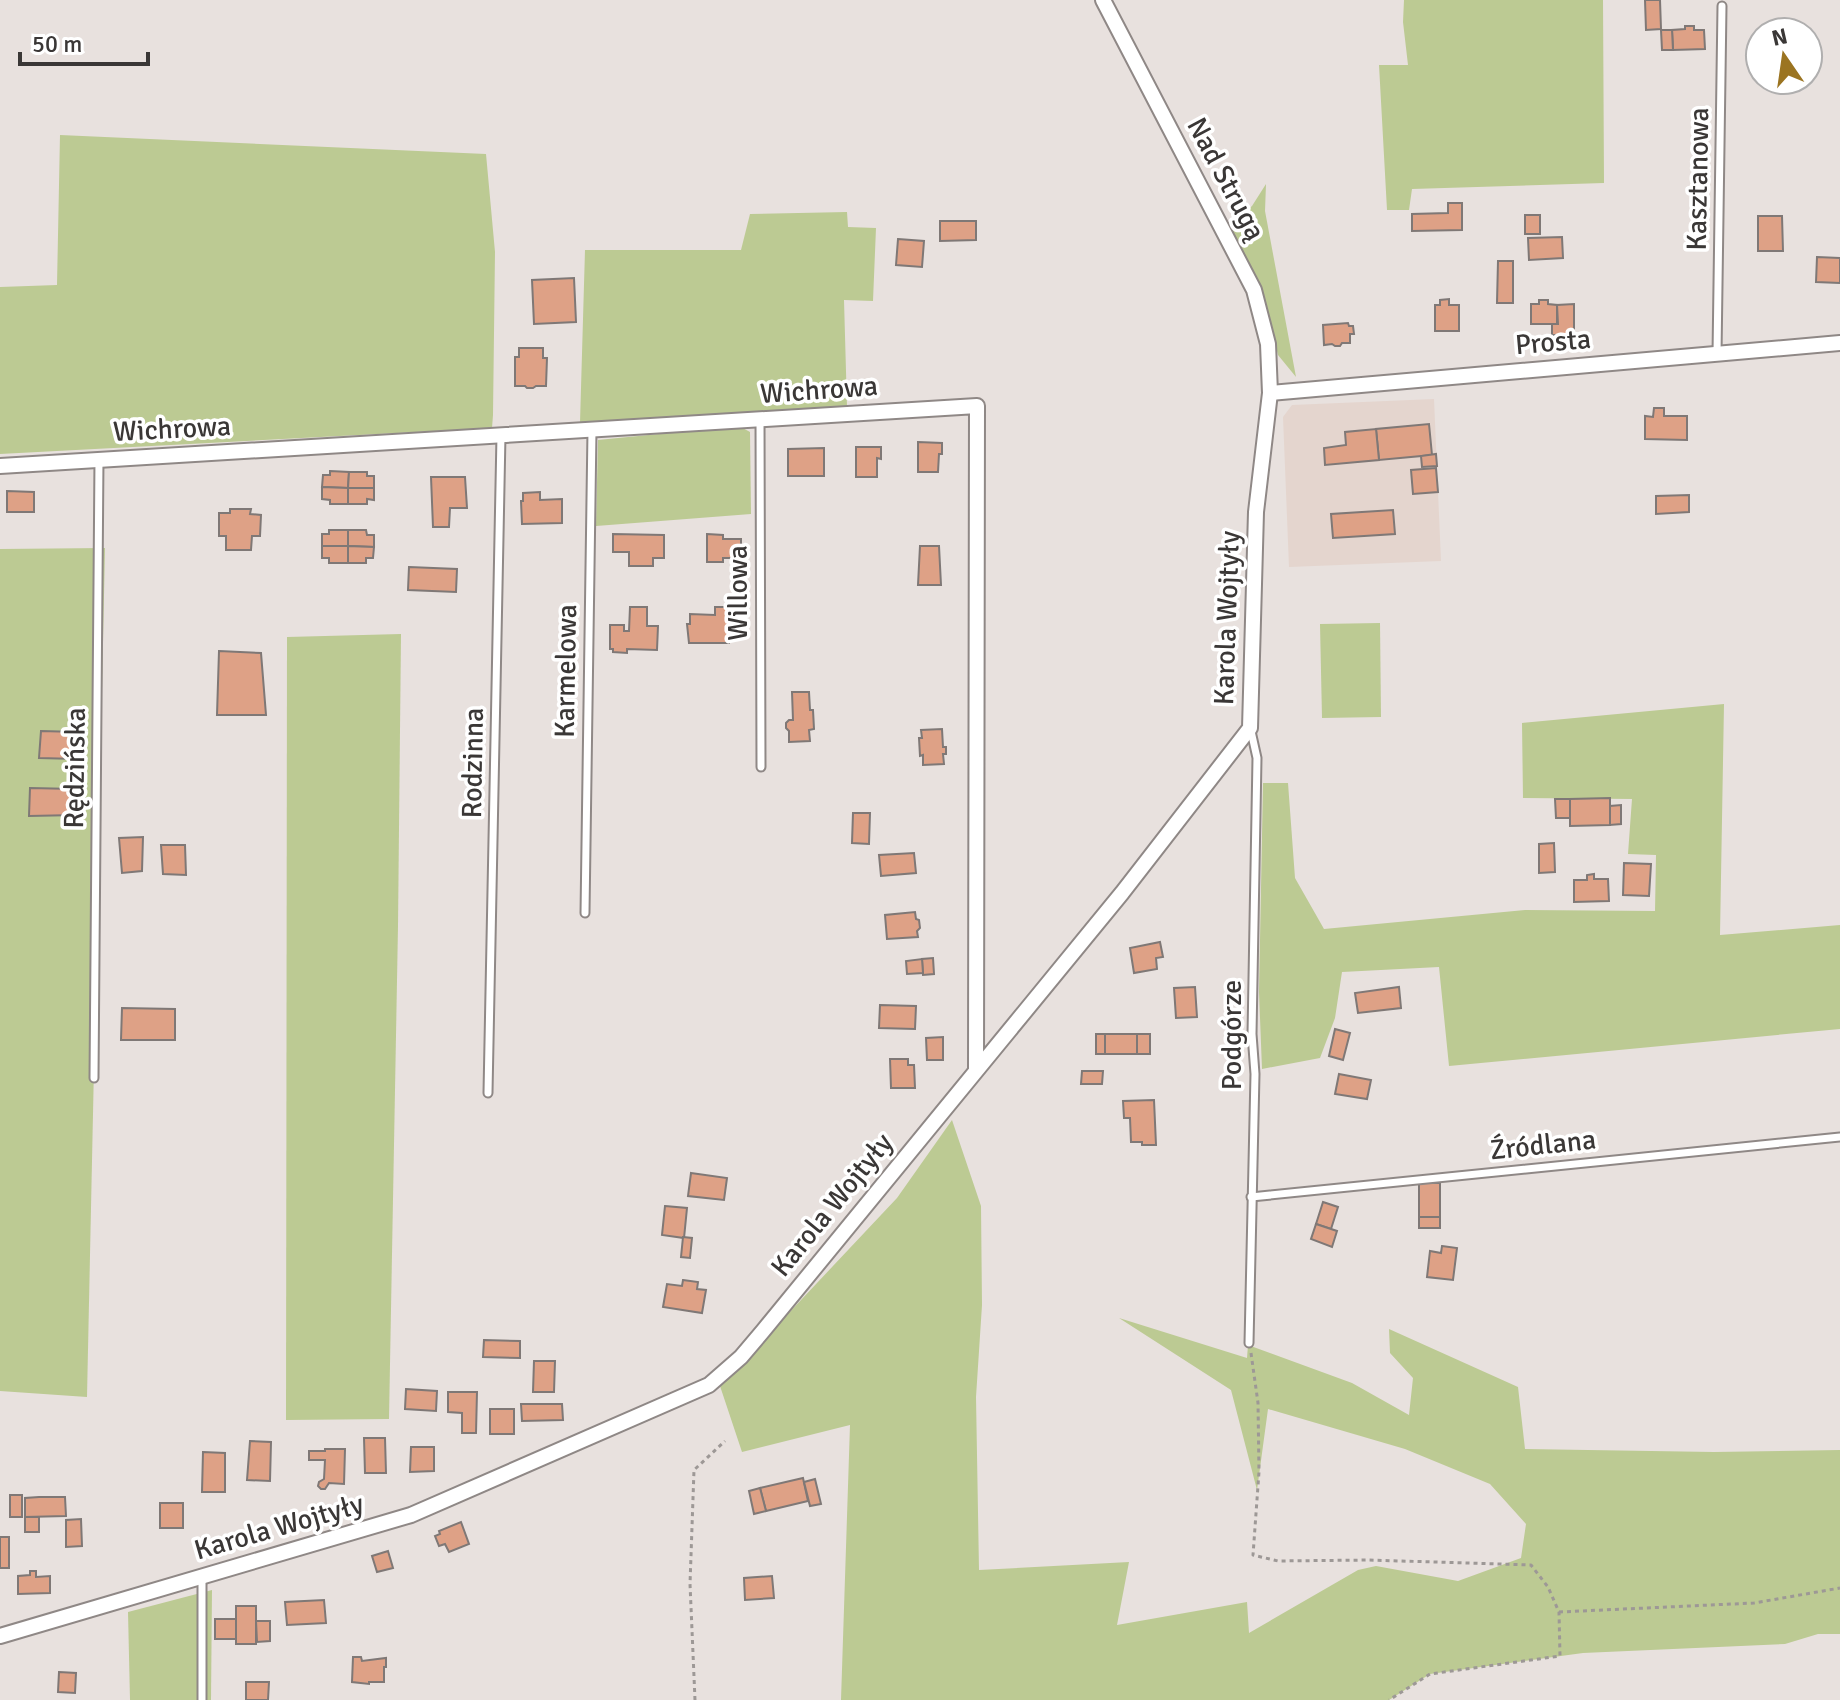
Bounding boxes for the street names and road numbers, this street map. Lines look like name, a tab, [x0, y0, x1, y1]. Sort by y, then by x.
street label: Kasztanowa	[1680, 107, 1716, 251]
street label: Nad Strugą	[1179, 112, 1273, 246]
street label: Prosta	[1514, 322, 1592, 362]
street label: Wichrowa	[759, 369, 879, 411]
street label: Wichrowa	[112, 409, 232, 449]
street label: Karola Wojtyły	[1207, 530, 1247, 706]
street label: Willowa	[721, 545, 755, 641]
street label: Karmelowa	[548, 604, 584, 738]
street label: Rędzińska	[57, 707, 93, 829]
street label: Rodzinna	[455, 707, 491, 819]
street label: Podgórze	[1215, 980, 1249, 1090]
street label: Źródlana	[1488, 1123, 1598, 1167]
street label: Karola Wojtyły	[764, 1126, 900, 1284]
street label: Karola Wojtyły	[190, 1487, 368, 1567]

